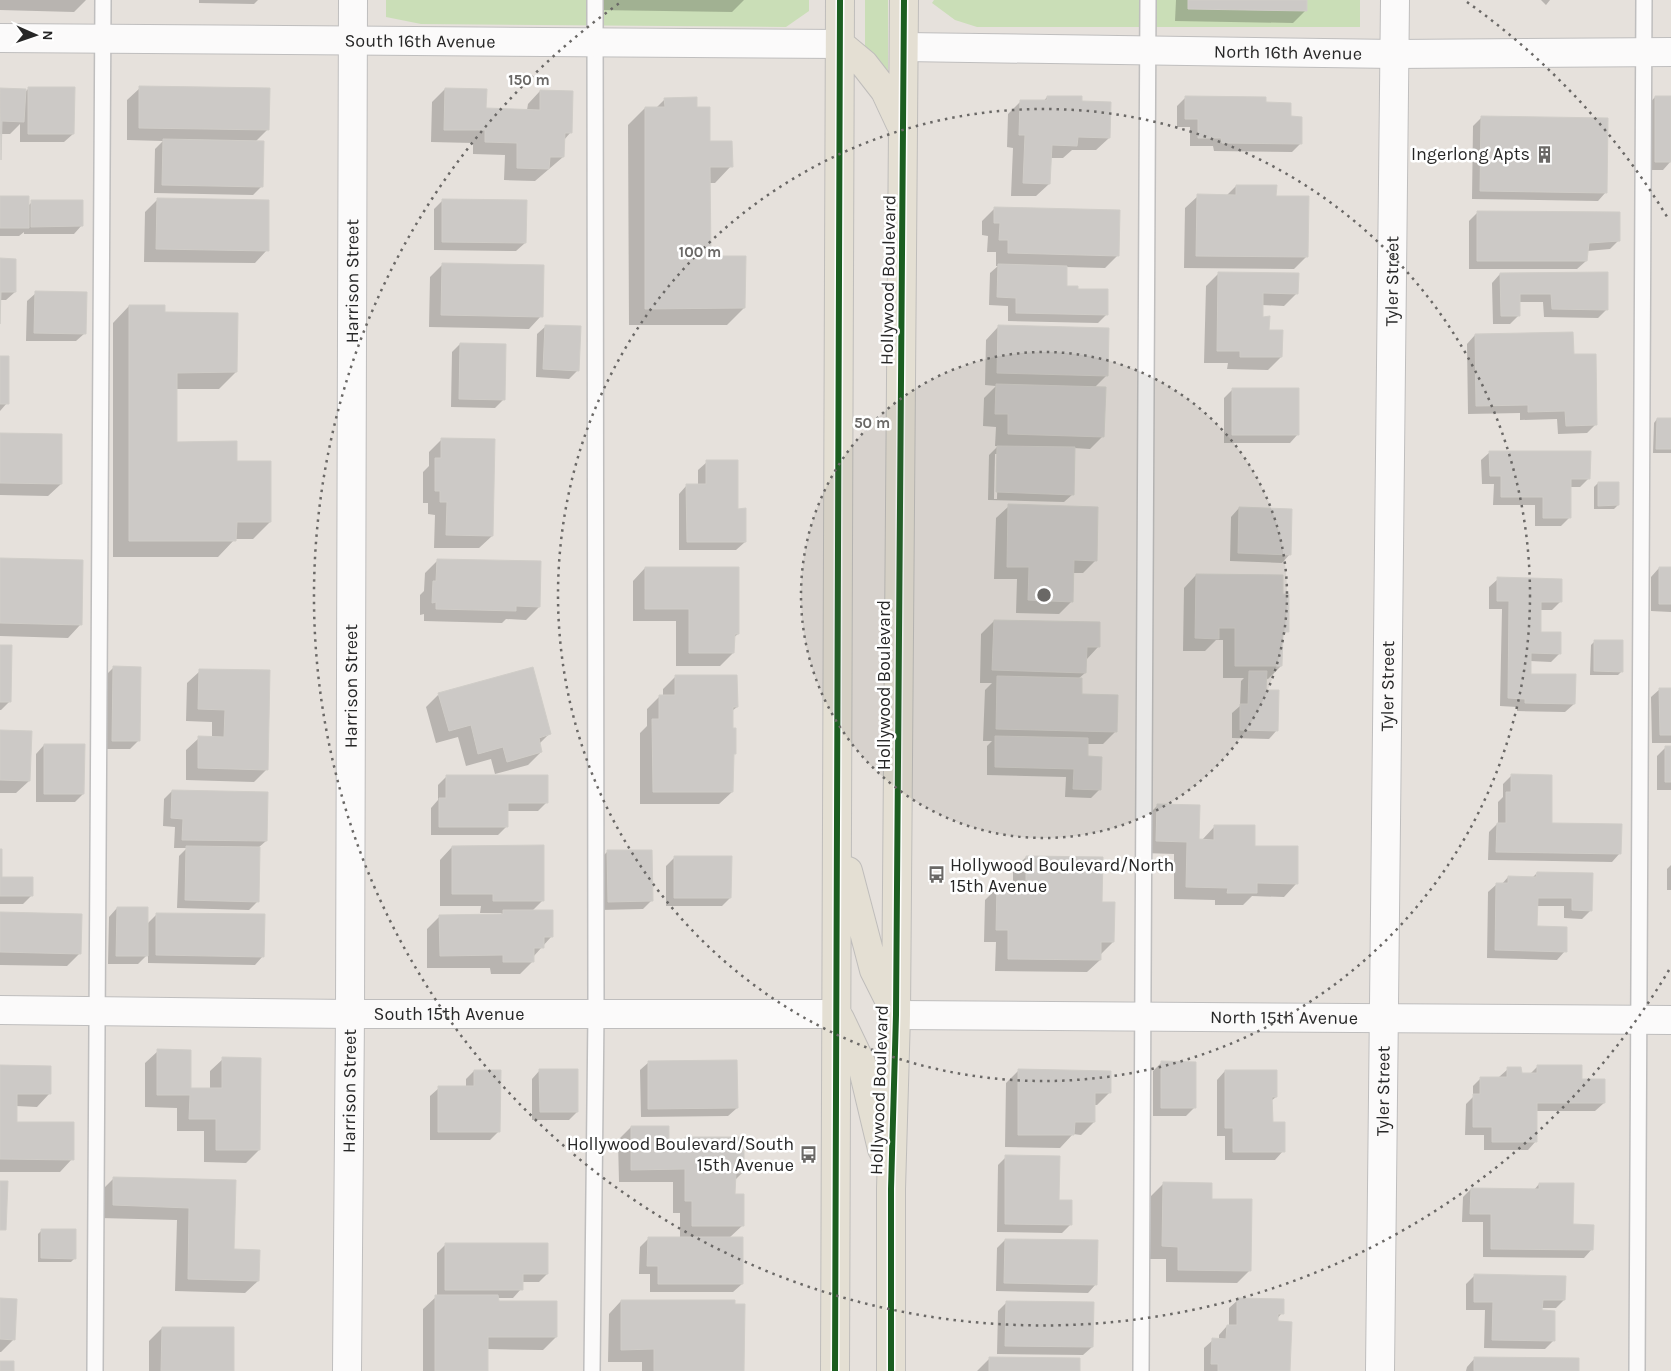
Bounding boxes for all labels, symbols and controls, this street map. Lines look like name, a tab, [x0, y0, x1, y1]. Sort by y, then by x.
north arrow	[10, 10, 60, 60]
street label: South 16th Avenue	[344, 29, 496, 53]
text: N	[39, 30, 56, 41]
street label: North 16th Avenue	[1214, 40, 1362, 65]
text: 150 m	[508, 71, 550, 89]
place label: Ingerlong Apts	[1411, 143, 1530, 165]
building icon: Ingerlong Apts	[1534, 144, 1554, 164]
street label: Hollywood Boulevard	[876, 195, 900, 365]
street label: Harrison Street	[341, 219, 363, 343]
street label: Tyler Street	[1380, 235, 1403, 326]
text: 100 m	[679, 243, 721, 261]
text: 50 m	[854, 414, 890, 432]
centre of rings	[1035, 586, 1053, 604]
street label: Hollywood Boulevard	[873, 600, 895, 770]
street label: Harrison Street	[340, 624, 362, 748]
street label: Tyler Street	[1376, 640, 1399, 731]
place label: Hollywood Boulevard/North 15th Avenue	[950, 854, 1174, 897]
bus stop icon: Hollywood Boulevard/North 15th Avenue	[926, 865, 946, 885]
street label: South 15th Avenue	[374, 1003, 524, 1025]
street label: Hollywood Boulevard	[865, 1005, 893, 1175]
street label: North 15th Avenue	[1210, 1006, 1358, 1029]
street label: Harrison Street	[338, 1029, 361, 1153]
street label: Tyler Street	[1372, 1045, 1395, 1136]
place label: Hollywood Boulevard/South 15th Avenue	[567, 1133, 794, 1176]
bus stop icon: Hollywood Boulevard/South 15th Avenue	[798, 1144, 818, 1164]

